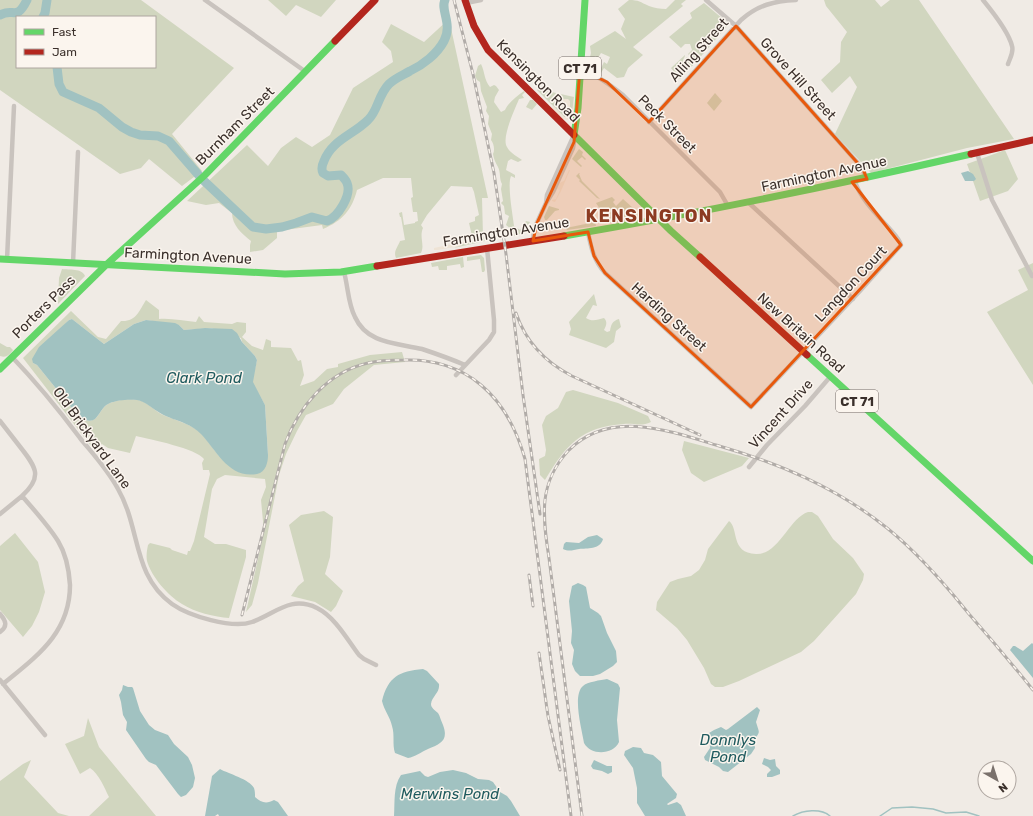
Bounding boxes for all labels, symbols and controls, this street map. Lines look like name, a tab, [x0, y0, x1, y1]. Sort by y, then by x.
street label: Alling Street	[666, 14, 733, 86]
legend	[16, 16, 156, 68]
text: Fast	[52, 25, 76, 39]
street label: Grove Hill Street	[756, 34, 840, 124]
street label: Kensington Road	[493, 36, 583, 126]
text: Jam	[52, 45, 77, 59]
road number: CT 71	[559, 57, 601, 79]
street label: Burnham Street	[192, 83, 278, 169]
street label: Peck Street	[634, 91, 700, 157]
street label: Farmington Avenue	[760, 152, 888, 196]
district label: KENSINGTON	[586, 205, 712, 227]
street label: Farmington Avenue	[442, 214, 570, 250]
street label: Langdon Court	[812, 242, 891, 325]
street label: Farmington Avenue	[124, 244, 252, 268]
street label: Porters Pass	[9, 272, 79, 342]
street label: Harding Street	[628, 279, 711, 356]
street label: New Britain Road	[754, 289, 848, 377]
water label: Clark Pond	[166, 369, 243, 387]
street label: Vincent Drive	[745, 376, 817, 452]
street label: Old Brickyard Lane	[49, 384, 135, 492]
road number: CT 71	[836, 390, 878, 412]
water label: Donnlys Pond	[700, 731, 757, 766]
north arrow	[977, 760, 1017, 800]
text: N	[996, 780, 1010, 795]
water label: Merwins Pond	[401, 785, 500, 803]

